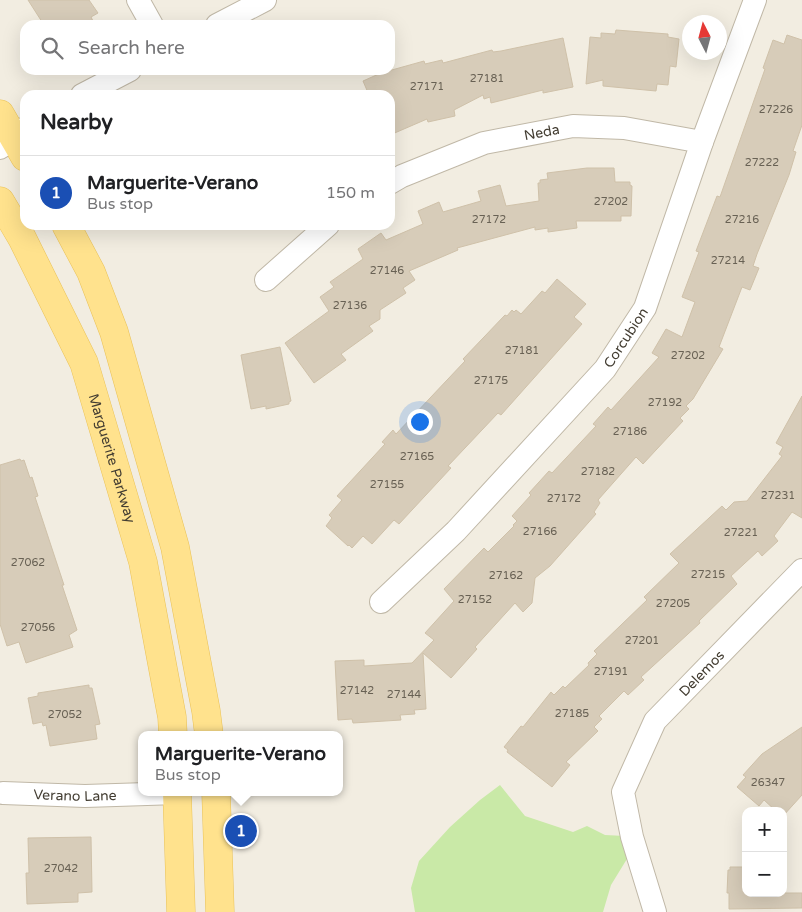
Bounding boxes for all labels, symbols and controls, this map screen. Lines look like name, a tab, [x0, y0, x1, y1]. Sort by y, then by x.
north arrow	[682, 15, 727, 60]
search box	[20, 20, 395, 75]
icon: search	[38, 34, 66, 62]
text: Search here	[78, 37, 185, 59]
house number: 27181	[470, 72, 504, 85]
house number: 27171	[410, 80, 444, 93]
house number: 27226	[759, 103, 793, 116]
text: Nearby	[40, 110, 113, 135]
street label: Neda	[523, 121, 561, 144]
house number: 27222	[745, 156, 779, 169]
text: Marguerite-Verano	[87, 172, 258, 194]
text: 1	[51, 183, 61, 203]
text: 150 m	[326, 183, 375, 203]
text: Bus stop	[87, 194, 153, 214]
house number: 27202	[594, 195, 628, 208]
house number: 27172	[472, 213, 506, 226]
house number: 27216	[725, 213, 759, 226]
house number: 27214	[711, 254, 745, 267]
house number: 27146	[370, 264, 404, 277]
house number: 27136	[333, 299, 367, 312]
street label: Corcubion	[600, 304, 652, 371]
house number: 27181	[505, 344, 539, 357]
house number: 27202	[671, 349, 705, 362]
house number: 27175	[474, 374, 508, 387]
street label: Marguerite Parkway	[85, 392, 139, 525]
house number: 27192	[648, 396, 682, 409]
your location	[407, 409, 433, 435]
house number: 27186	[613, 425, 647, 438]
house number: 27165	[400, 450, 434, 463]
house number: 27182	[581, 465, 615, 478]
house number: 27155	[370, 478, 404, 491]
house number: 27231	[761, 489, 795, 502]
house number: 27172	[547, 492, 581, 505]
house number: 27166	[523, 525, 557, 538]
house number: 27221	[724, 526, 758, 539]
house number: 27062	[11, 556, 45, 569]
house number: 27215	[691, 568, 725, 581]
house number: 27162	[489, 569, 523, 582]
house number: 27152	[458, 593, 492, 606]
house number: 27205	[656, 597, 690, 610]
house number: 27056	[21, 621, 55, 634]
house number: 27201	[625, 634, 659, 647]
street label: Delemos	[676, 647, 728, 700]
house number: 27191	[594, 665, 628, 678]
house number: 27142	[340, 684, 374, 697]
house number: 27144	[387, 688, 421, 701]
house number: 27185	[555, 707, 589, 720]
house number: 27052	[48, 708, 82, 721]
popup	[138, 731, 343, 796]
text: Marguerite-Verano	[155, 743, 326, 765]
text: Bus stop	[155, 765, 221, 785]
house number: 26347	[751, 776, 785, 789]
street label: Verano Lane	[33, 786, 117, 805]
map controls	[742, 807, 787, 897]
button: +	[742, 807, 787, 852]
pin: 1	[225, 812, 257, 850]
button: −	[742, 852, 787, 897]
house number: 27042	[44, 862, 78, 875]

